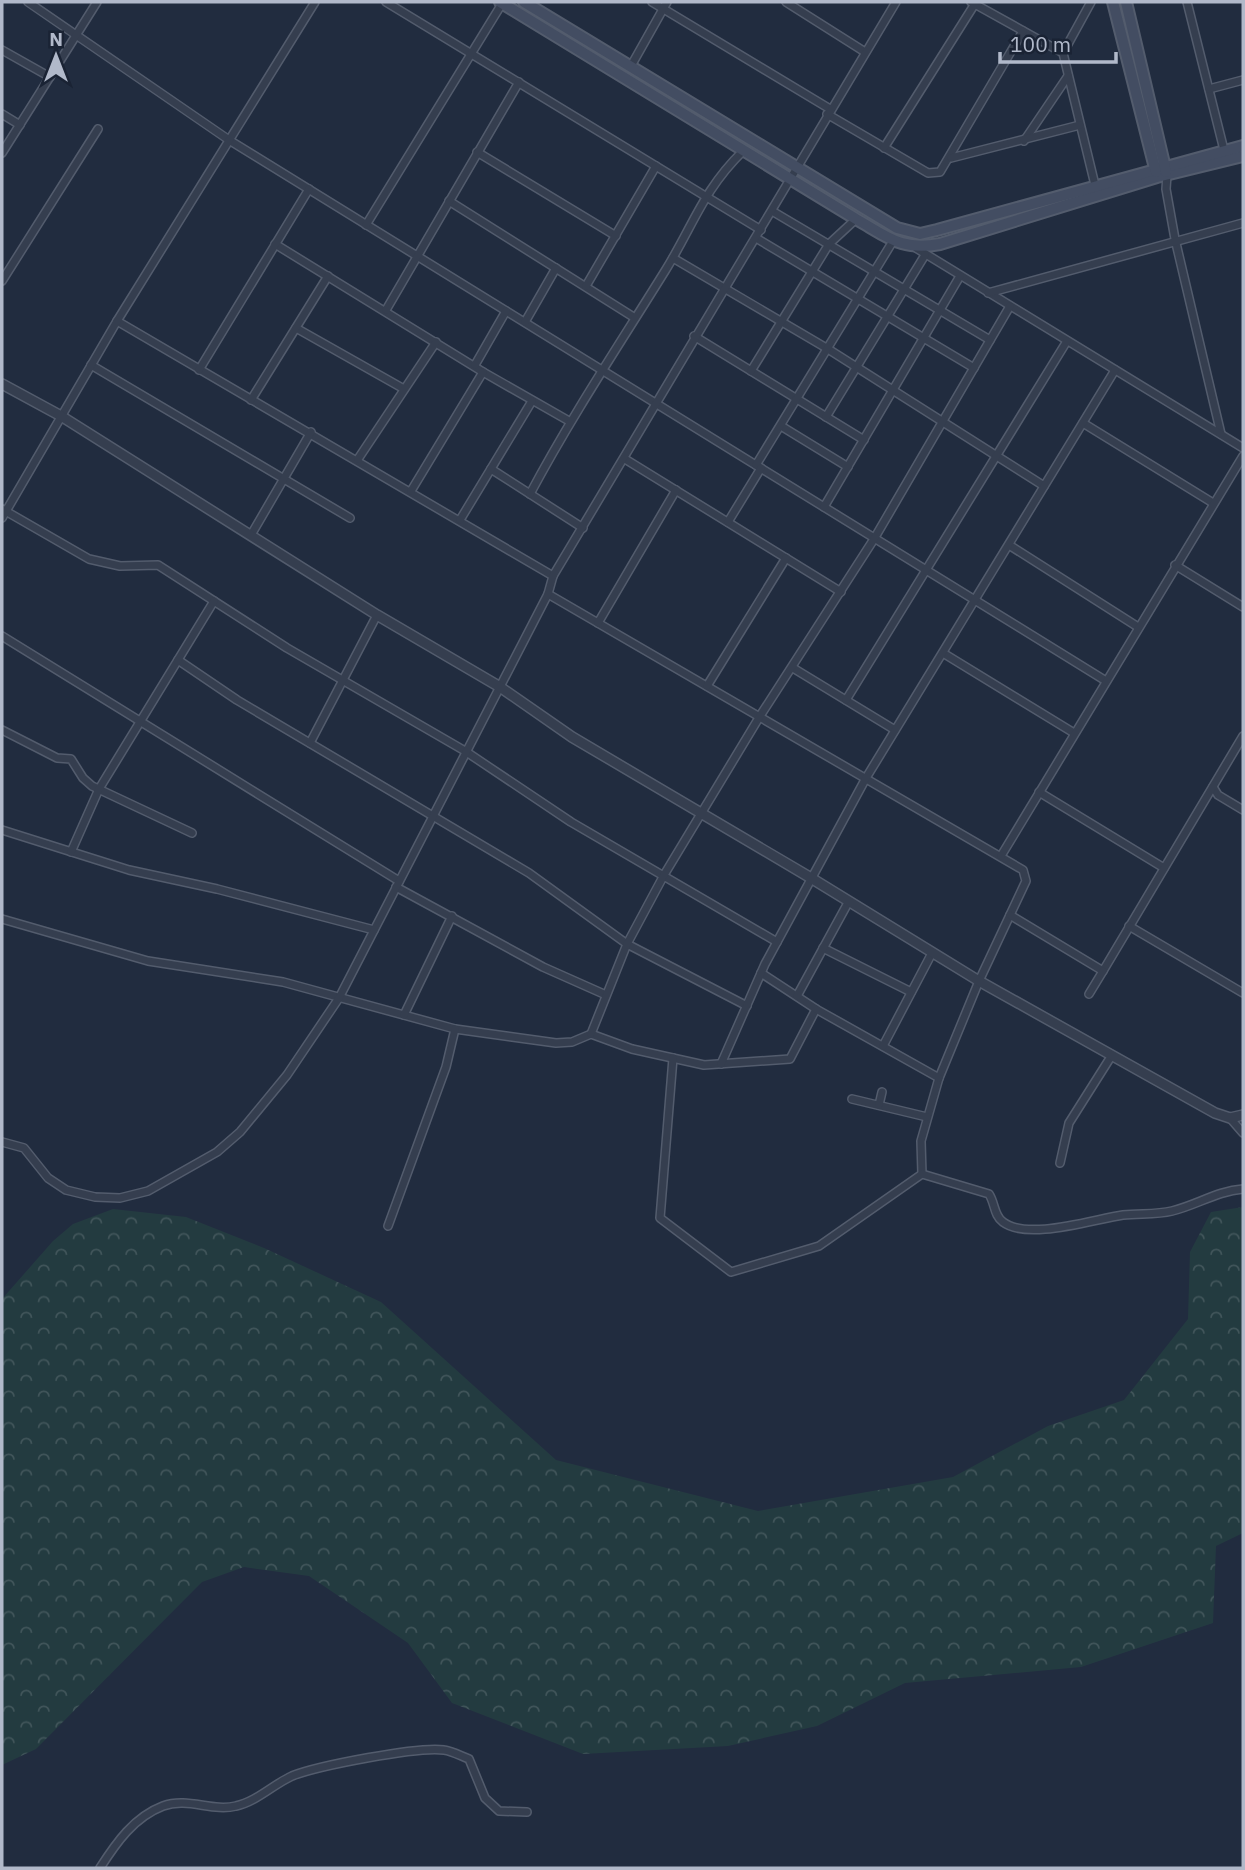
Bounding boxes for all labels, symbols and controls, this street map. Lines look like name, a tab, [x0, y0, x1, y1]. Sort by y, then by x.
north arrow	[21, 21, 91, 91]
scale bar	[1000, 21, 1116, 65]
text: N	[49, 27, 63, 51]
text: 100 m	[1010, 30, 1071, 58]

